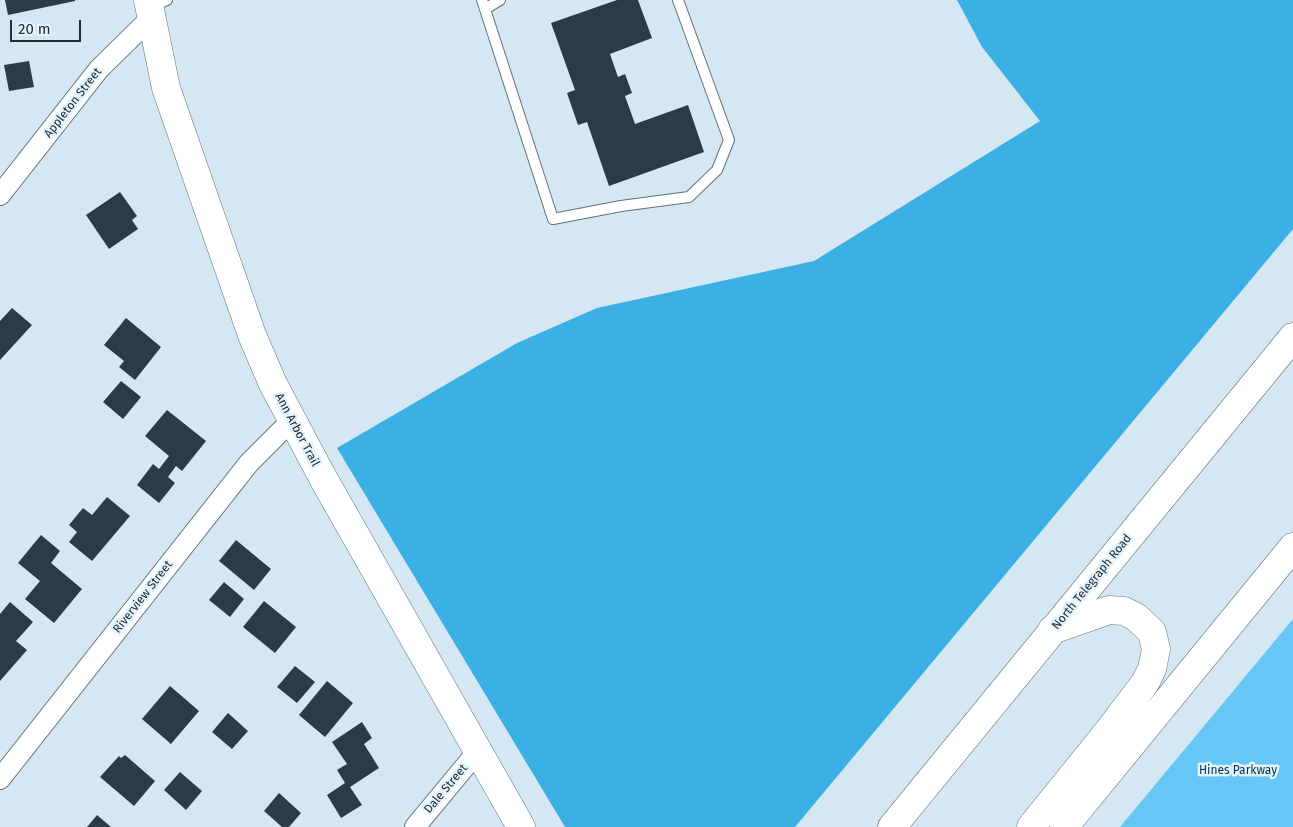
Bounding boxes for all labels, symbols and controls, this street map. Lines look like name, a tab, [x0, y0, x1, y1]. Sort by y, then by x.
scale bar	[12, 10, 84, 42]
text: 20 m	[18, 20, 51, 38]
street label: Appleton Street	[41, 65, 105, 141]
street label: Ann Arbor Trail	[272, 391, 322, 469]
street label: North Telegraph Road	[1049, 531, 1135, 633]
street label: Riverview Street	[110, 558, 176, 636]
street label: Dale Street	[421, 761, 471, 817]
park label: Hines Parkway	[1199, 764, 1277, 778]

